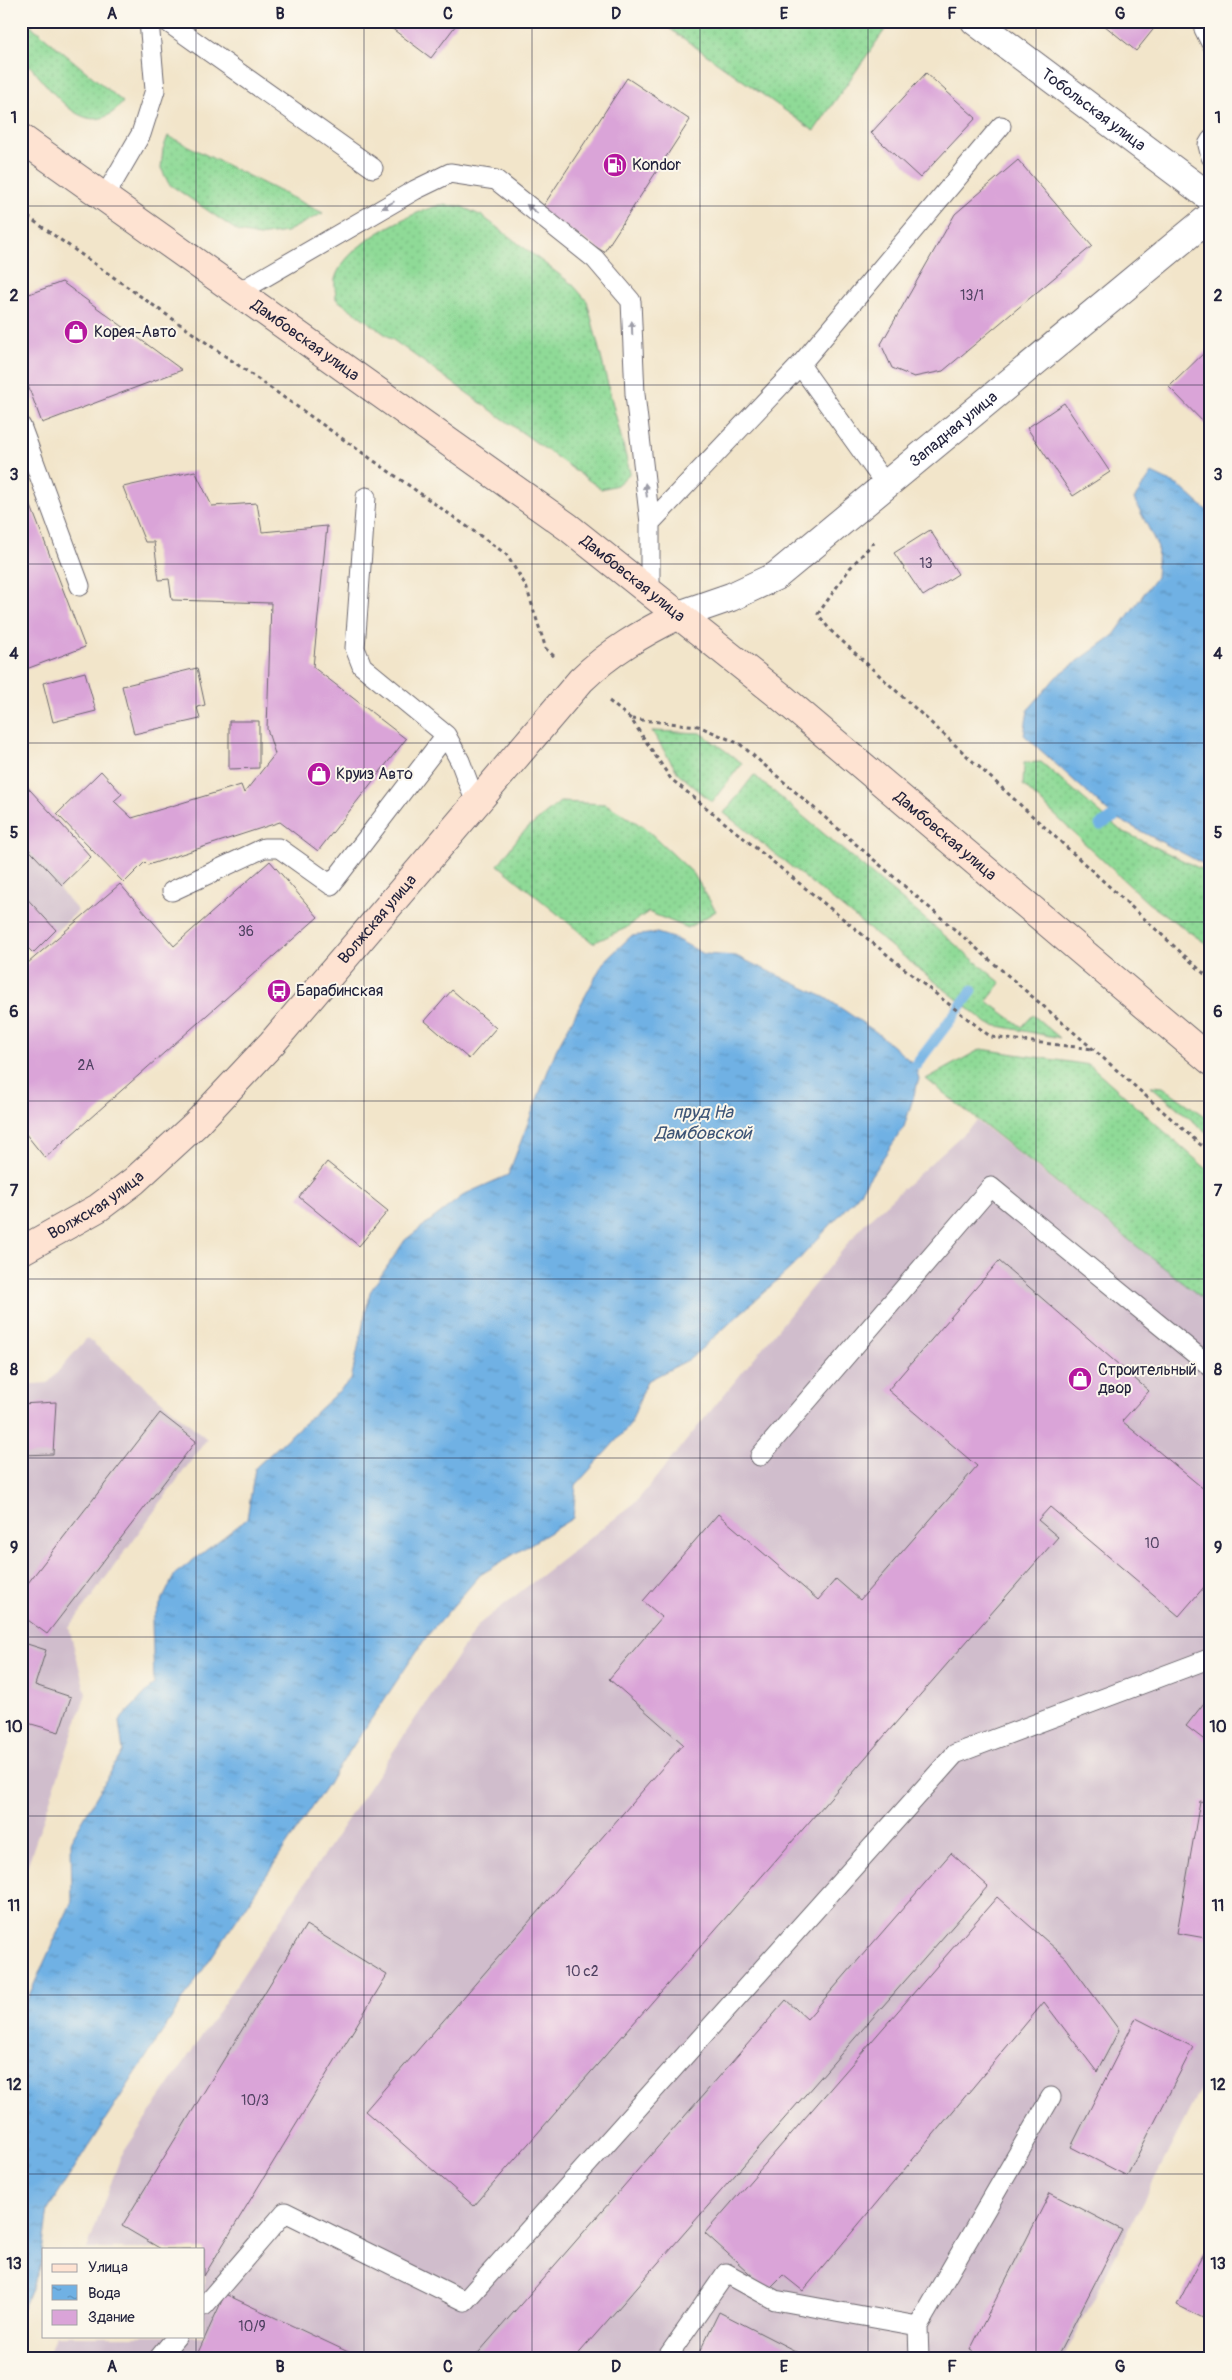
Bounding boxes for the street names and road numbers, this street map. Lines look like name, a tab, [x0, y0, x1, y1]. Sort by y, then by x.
street label: Тобольская улица	[1037, 64, 1150, 156]
street label: Дамбовская улица	[247, 294, 363, 386]
street label: Западная улица	[905, 387, 1002, 471]
street label: Дамбовская улица	[576, 530, 689, 626]
street label: Дамбовская улица	[889, 786, 1001, 885]
street label: Волжская улица	[334, 870, 421, 968]
street label: Волжская улица	[44, 1167, 148, 1244]

